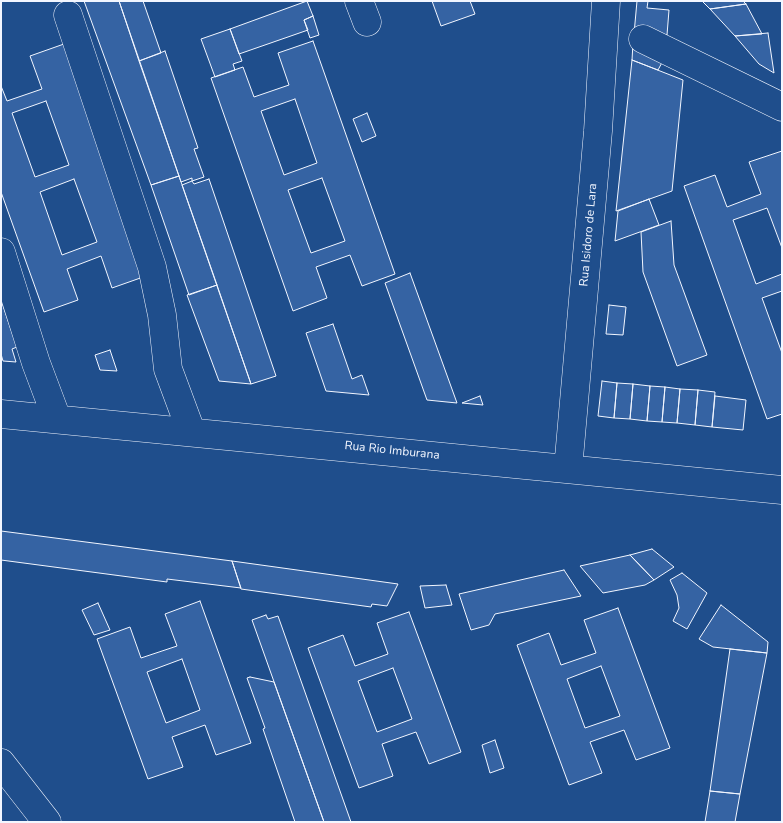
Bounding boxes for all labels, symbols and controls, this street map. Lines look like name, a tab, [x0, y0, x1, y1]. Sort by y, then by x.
street label: Rua Isidoro de Lara	[577, 183, 601, 287]
street label: Rua Rio Imburana	[344, 439, 440, 463]

